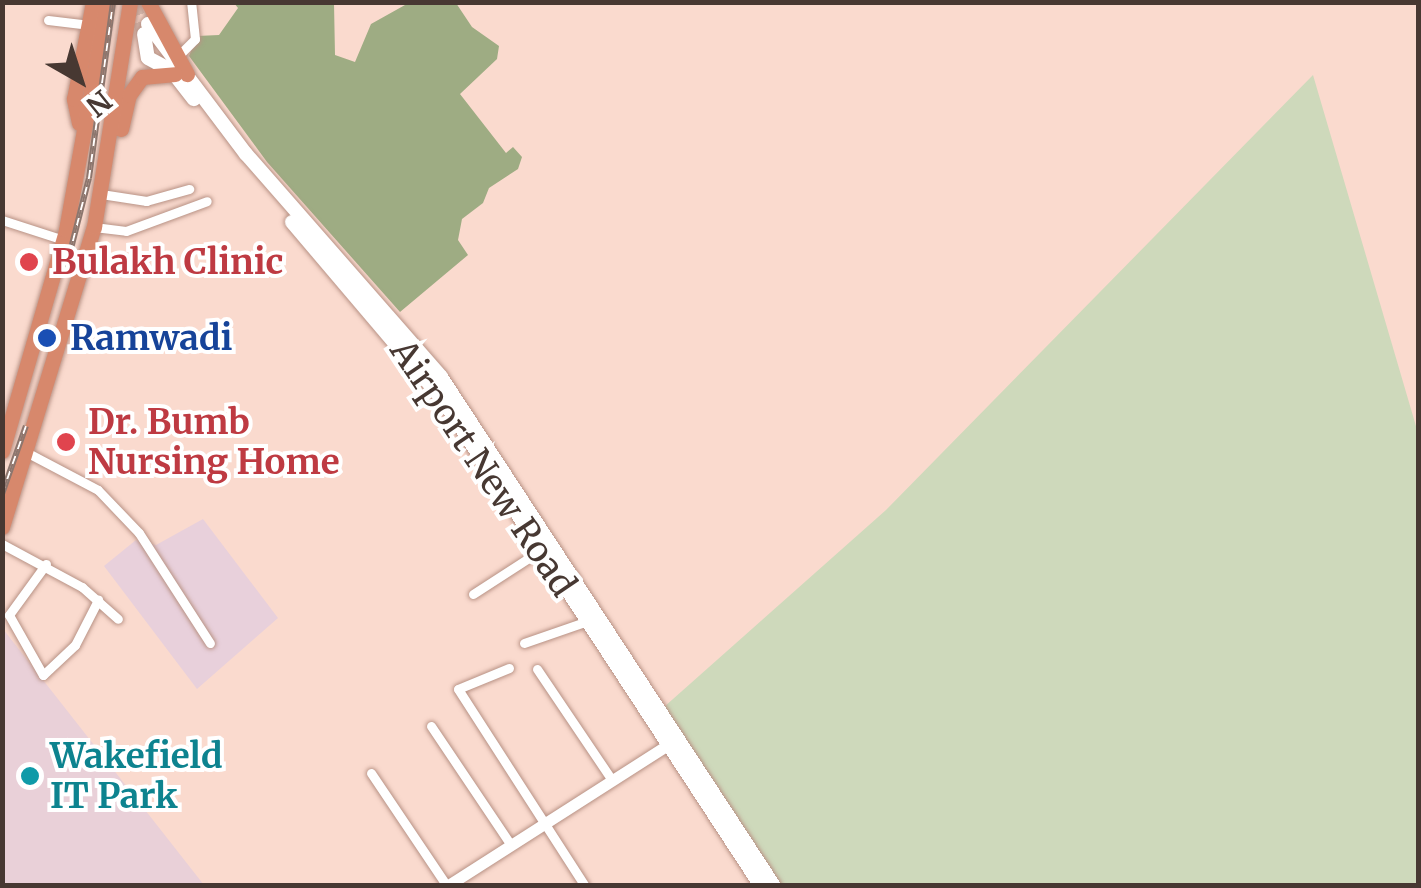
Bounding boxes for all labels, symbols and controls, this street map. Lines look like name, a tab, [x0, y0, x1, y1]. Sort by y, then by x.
north arrow	[30, 30, 130, 130]
text: N	[79, 82, 119, 124]
place label: Bulakh Clinic	[52, 241, 283, 283]
marker: Bulakh Clinic	[16, 249, 42, 275]
place label: Ramwadi	[70, 317, 232, 359]
marker: Ramwadi	[34, 325, 60, 351]
street label: Airport New Road	[382, 332, 584, 604]
place label: Dr. Bumb Nursing Home	[88, 401, 340, 483]
marker: Dr. Bumb Nursing Home	[53, 429, 79, 455]
place label: Wakefield IT Park	[50, 735, 223, 817]
marker: Wakefield IT Park	[19, 765, 41, 787]

